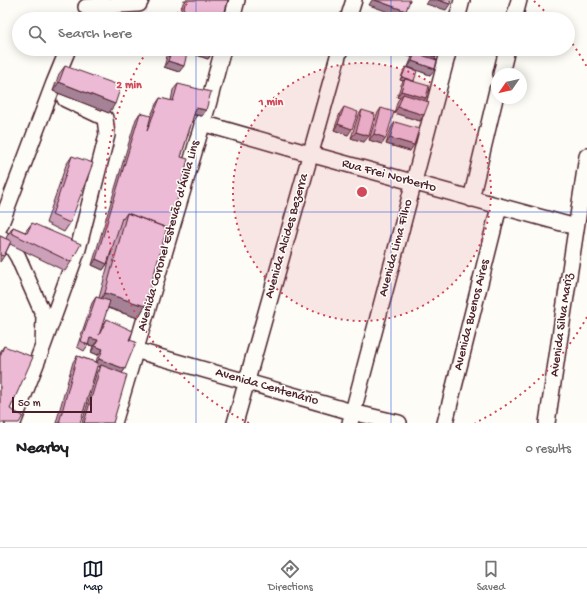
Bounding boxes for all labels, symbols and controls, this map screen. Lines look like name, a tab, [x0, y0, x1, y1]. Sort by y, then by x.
search box	[12, 12, 575, 56]
icon: search	[26, 23, 48, 45]
text: Search here	[58, 25, 132, 43]
north arrow	[491, 68, 527, 104]
text: 2 min	[116, 79, 142, 93]
text: 1 min	[258, 96, 284, 110]
street label: Avenida Coronel Estevão d'Ávila Lins	[134, 138, 204, 333]
street label: Rua Frei Norberto	[340, 156, 438, 196]
street label: Avenida Alcides Bezerra	[262, 171, 312, 300]
centre of rings	[355, 185, 369, 199]
street label: Avenida Lima Filho	[376, 197, 416, 298]
street label: Avenida Buenos Aires	[451, 257, 493, 372]
street label: Avenida Silva Mariz	[547, 271, 577, 378]
street label: Avenida Centenário	[214, 365, 321, 409]
scale bar	[12, 395, 92, 414]
text: 50 m	[18, 398, 40, 410]
text: Nearby	[16, 439, 69, 459]
text: 0 results	[525, 442, 571, 457]
tab: Map	[82, 558, 104, 594]
tab: Directions	[268, 558, 313, 594]
tab: Saved	[477, 558, 505, 594]

